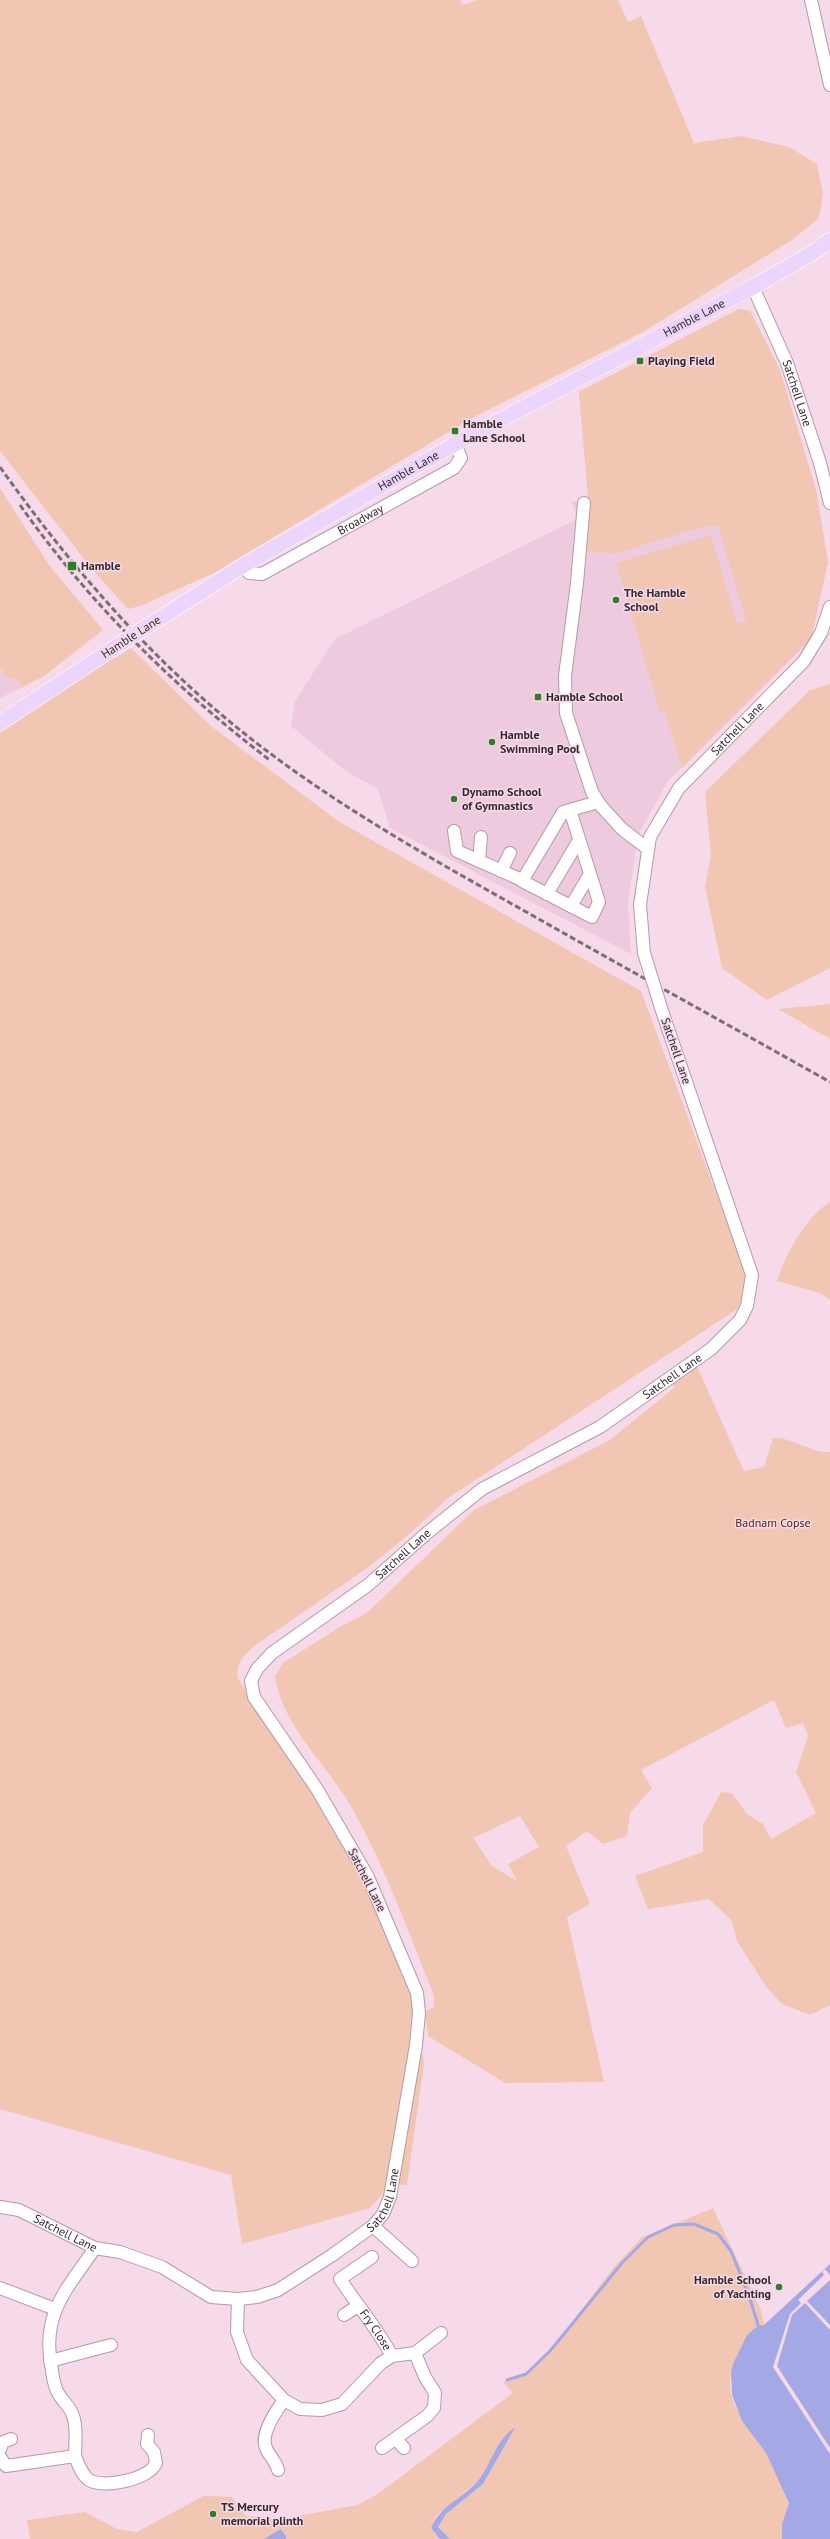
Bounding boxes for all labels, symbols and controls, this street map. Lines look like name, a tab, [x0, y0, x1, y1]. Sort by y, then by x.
street label: Hamble Lane	[660, 295, 727, 340]
place label: Playing Field	[648, 353, 715, 368]
marker: Playing Field	[635, 356, 645, 366]
street label: Satchell Lane	[779, 358, 815, 428]
place label: Hamble Lane School	[463, 416, 526, 445]
marker: Hamble Lane School	[450, 426, 460, 436]
street label: Hamble Lane	[375, 447, 441, 494]
street label: Broadway	[335, 500, 386, 538]
place label: Hamble	[81, 558, 120, 573]
marker: Hamble	[66, 560, 78, 572]
place label: The Hamble School	[624, 585, 686, 614]
marker: The Hamble School	[611, 595, 621, 605]
street label: Hamble Lane	[98, 612, 163, 661]
place label: Hamble School	[546, 689, 624, 704]
marker: Hamble School	[533, 692, 543, 702]
street label: Satchell Lane	[707, 698, 767, 758]
place label: Hamble Swimming Pool	[500, 727, 580, 756]
marker: Hamble Swimming Pool	[487, 737, 497, 747]
place label: Dynamo School of Gymnastics	[462, 784, 542, 813]
marker: Dynamo School of Gymnastics	[449, 794, 459, 804]
street label: Satchell Lane	[658, 1016, 695, 1086]
street label: Satchell Lane	[639, 1350, 705, 1402]
park label: Badnam Copse	[735, 1515, 811, 1530]
street label: Satchell Lane	[372, 1525, 434, 1582]
street label: Satchell Lane	[345, 1846, 390, 1914]
street label: Satchell Lane	[363, 2167, 402, 2235]
street label: Satchell Lane	[31, 2211, 100, 2255]
place label: Hamble School of Yachting	[694, 2272, 771, 2301]
marker: Hamble School of Yachting	[774, 2282, 784, 2292]
street label: Fry Close	[357, 2306, 395, 2353]
place label: TS Mercury memorial plinth	[221, 2499, 303, 2528]
marker: TS Mercury memorial plinth	[208, 2509, 218, 2519]

